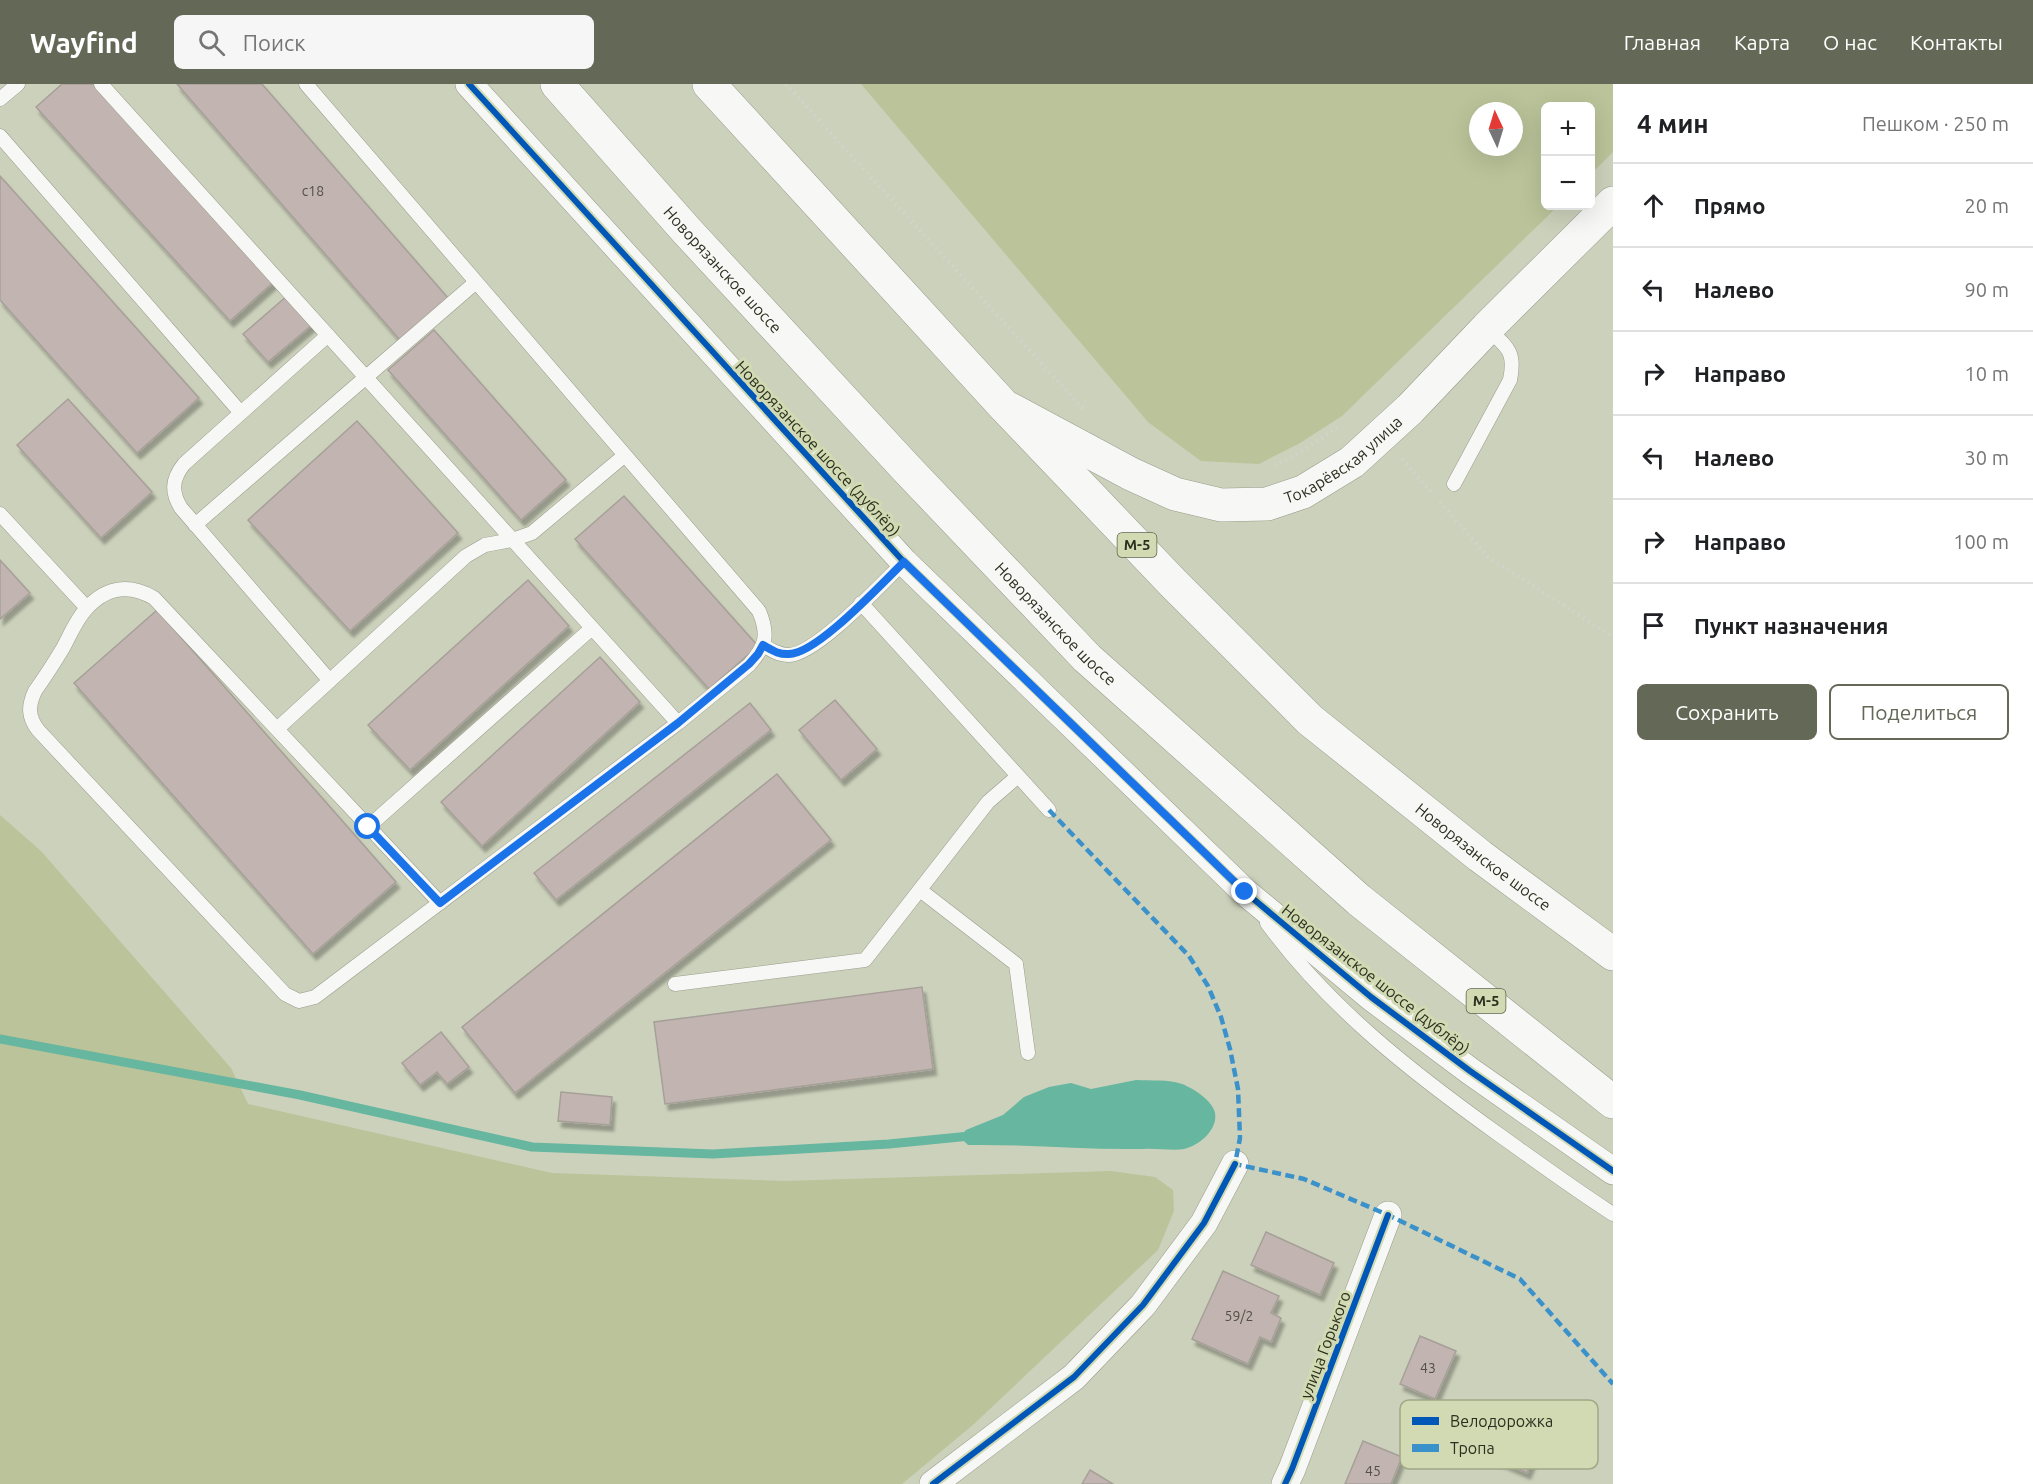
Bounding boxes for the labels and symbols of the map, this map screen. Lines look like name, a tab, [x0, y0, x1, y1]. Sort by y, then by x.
north arrow	[1469, 102, 1523, 156]
house number: с18	[302, 183, 324, 199]
street label: Новорязанское шоссе	[660, 203, 786, 337]
street label: Новорязанское шоссе (дублёр)	[731, 357, 904, 540]
street label: Токарёвская улица	[1282, 412, 1405, 507]
road number: М-5	[1118, 533, 1156, 557]
street label: Новорязанское шоссе	[991, 558, 1120, 689]
street label: Новорязанское шоссе	[1412, 799, 1554, 914]
route start	[354, 813, 380, 839]
route end	[1231, 878, 1257, 904]
street label: Новорязанское шоссе (дублёр)	[1278, 900, 1473, 1059]
road number: М-5	[1466, 989, 1506, 1013]
street label: улица Горького	[1296, 1289, 1354, 1401]
house number: 59/2	[1225, 1308, 1253, 1324]
house number: 43	[1420, 1360, 1436, 1376]
legend	[1400, 1400, 1598, 1469]
text: Велодорожка	[1450, 1412, 1553, 1430]
text: Тропа	[1450, 1439, 1495, 1457]
house number: 45	[1365, 1463, 1381, 1479]

